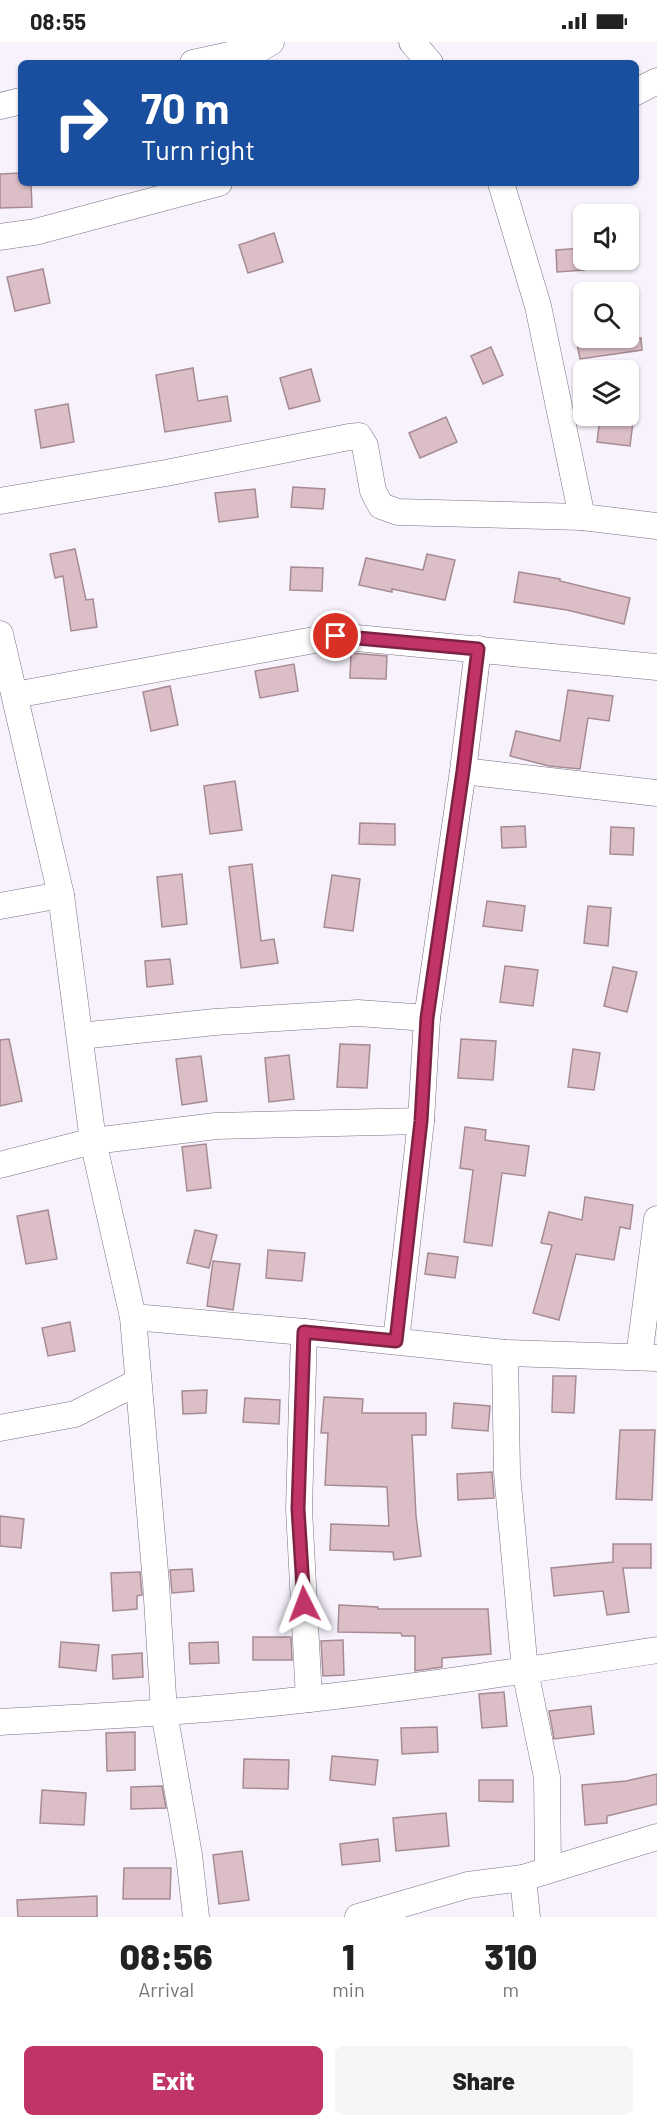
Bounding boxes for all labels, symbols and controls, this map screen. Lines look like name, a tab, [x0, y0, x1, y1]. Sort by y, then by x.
text: 08:55	[30, 8, 86, 34]
text: 70 m	[141, 82, 229, 132]
icon: right	[42, 84, 120, 162]
text: Turn right	[141, 133, 255, 165]
map controls	[573, 204, 639, 426]
button: sound	[573, 204, 639, 270]
button: search	[573, 282, 639, 348]
button: layers	[573, 360, 639, 426]
pin	[310, 610, 361, 661]
icon: arrive	[319, 619, 352, 652]
position arrow	[272, 1572, 336, 1636]
text: 08:56	[120, 1934, 213, 1977]
text: 1	[342, 1934, 355, 1977]
text: 310	[484, 1934, 537, 1977]
text: Arrival	[138, 1977, 194, 2001]
text: min	[332, 1977, 365, 2001]
text: m	[503, 1977, 519, 2001]
button: Exit	[24, 2046, 323, 2115]
button: Share	[335, 2046, 633, 2115]

